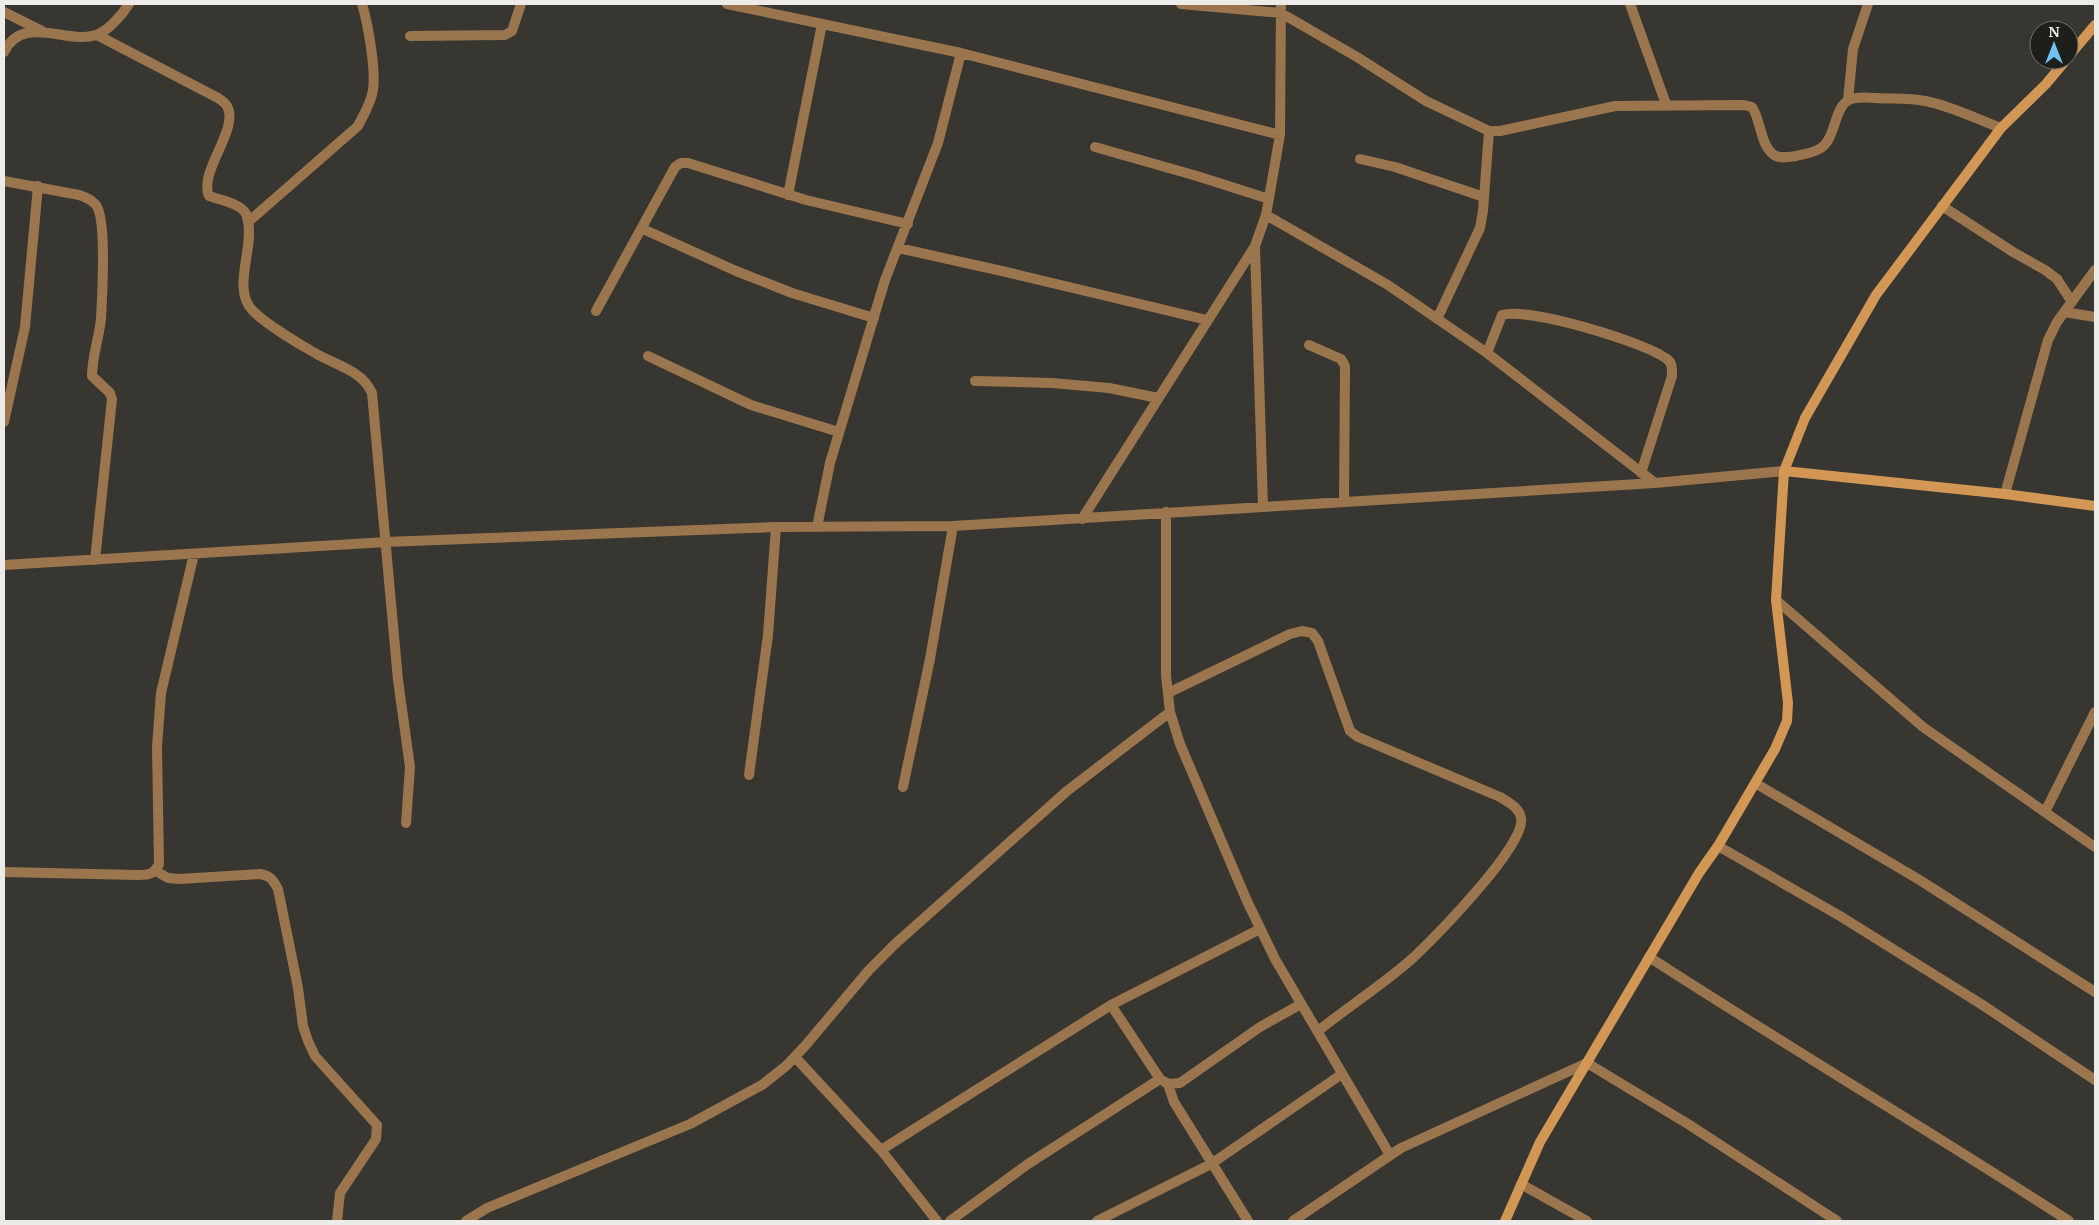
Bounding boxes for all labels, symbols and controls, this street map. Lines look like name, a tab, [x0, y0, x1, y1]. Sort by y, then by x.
north arrow	[2029, 20, 2079, 70]
text: N	[2048, 23, 2060, 41]

